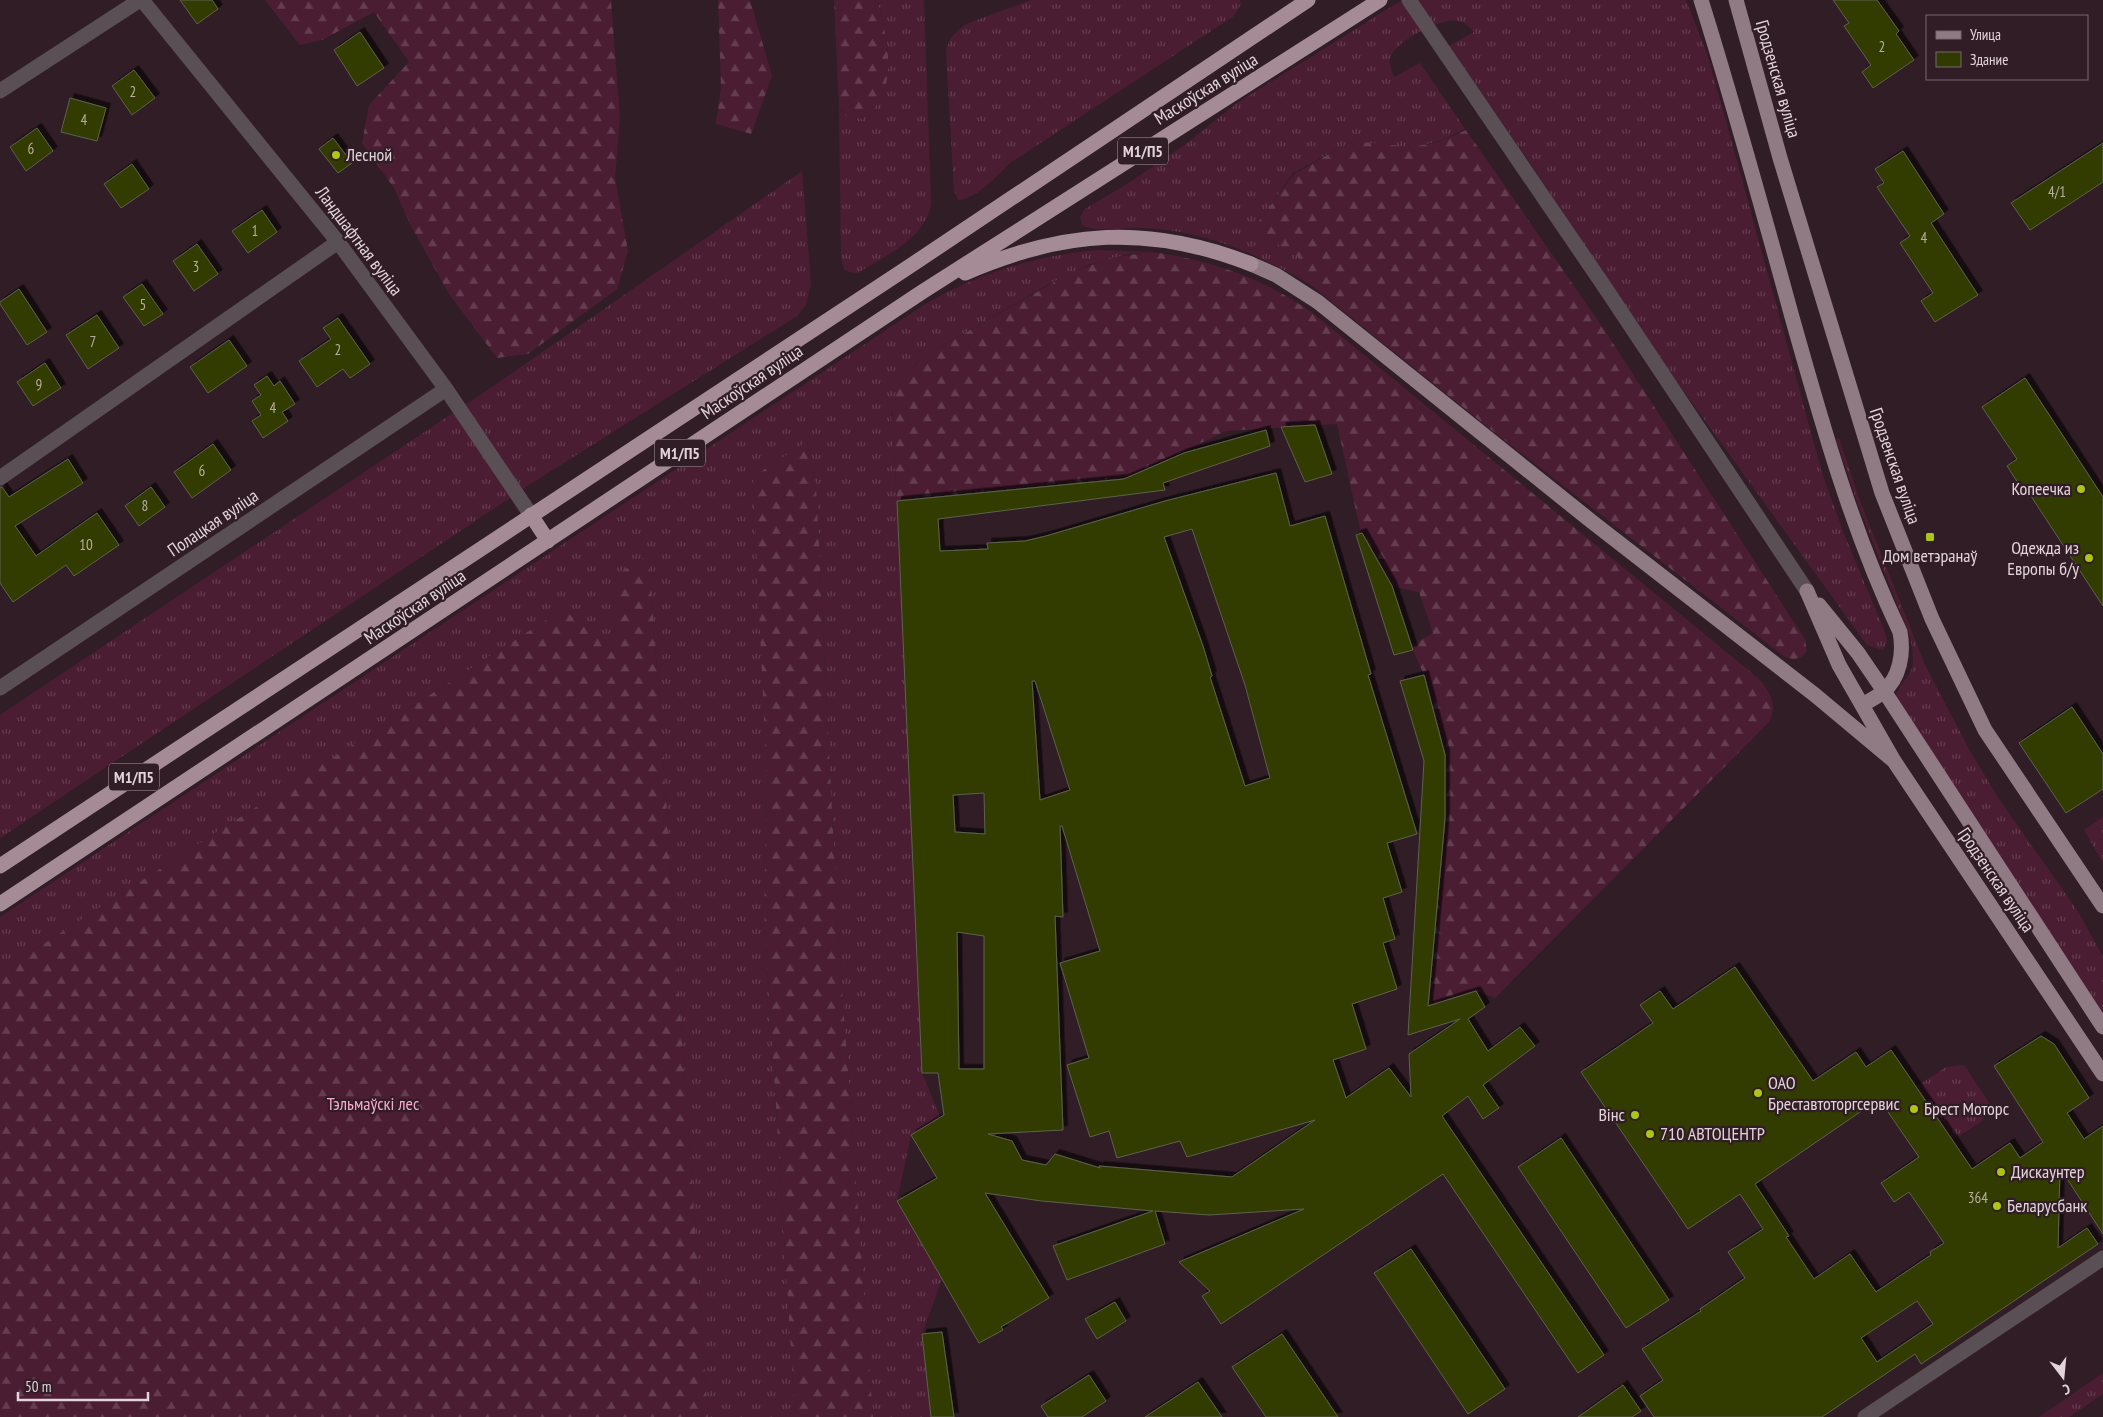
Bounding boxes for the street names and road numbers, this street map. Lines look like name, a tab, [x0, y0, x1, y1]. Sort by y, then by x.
street label: Гродзенская вуліца	[1751, 17, 1806, 140]
street label: Маскоўская вуліца	[1150, 48, 1262, 130]
road number: М1/П5	[1118, 138, 1168, 164]
street label: Ландшафтная вуліца	[310, 181, 408, 300]
street label: Маскоўская вуліца	[696, 339, 807, 424]
street label: Гродзенская вуліца	[1865, 405, 1926, 527]
road number: М1/П5	[655, 439, 705, 466]
street label: Полацкая вуліца	[163, 484, 263, 561]
street label: Маскоўская вуліца	[359, 564, 470, 649]
road number: М1/П5	[109, 764, 159, 790]
street label: Гродзенская вуліца	[1953, 823, 2040, 936]

